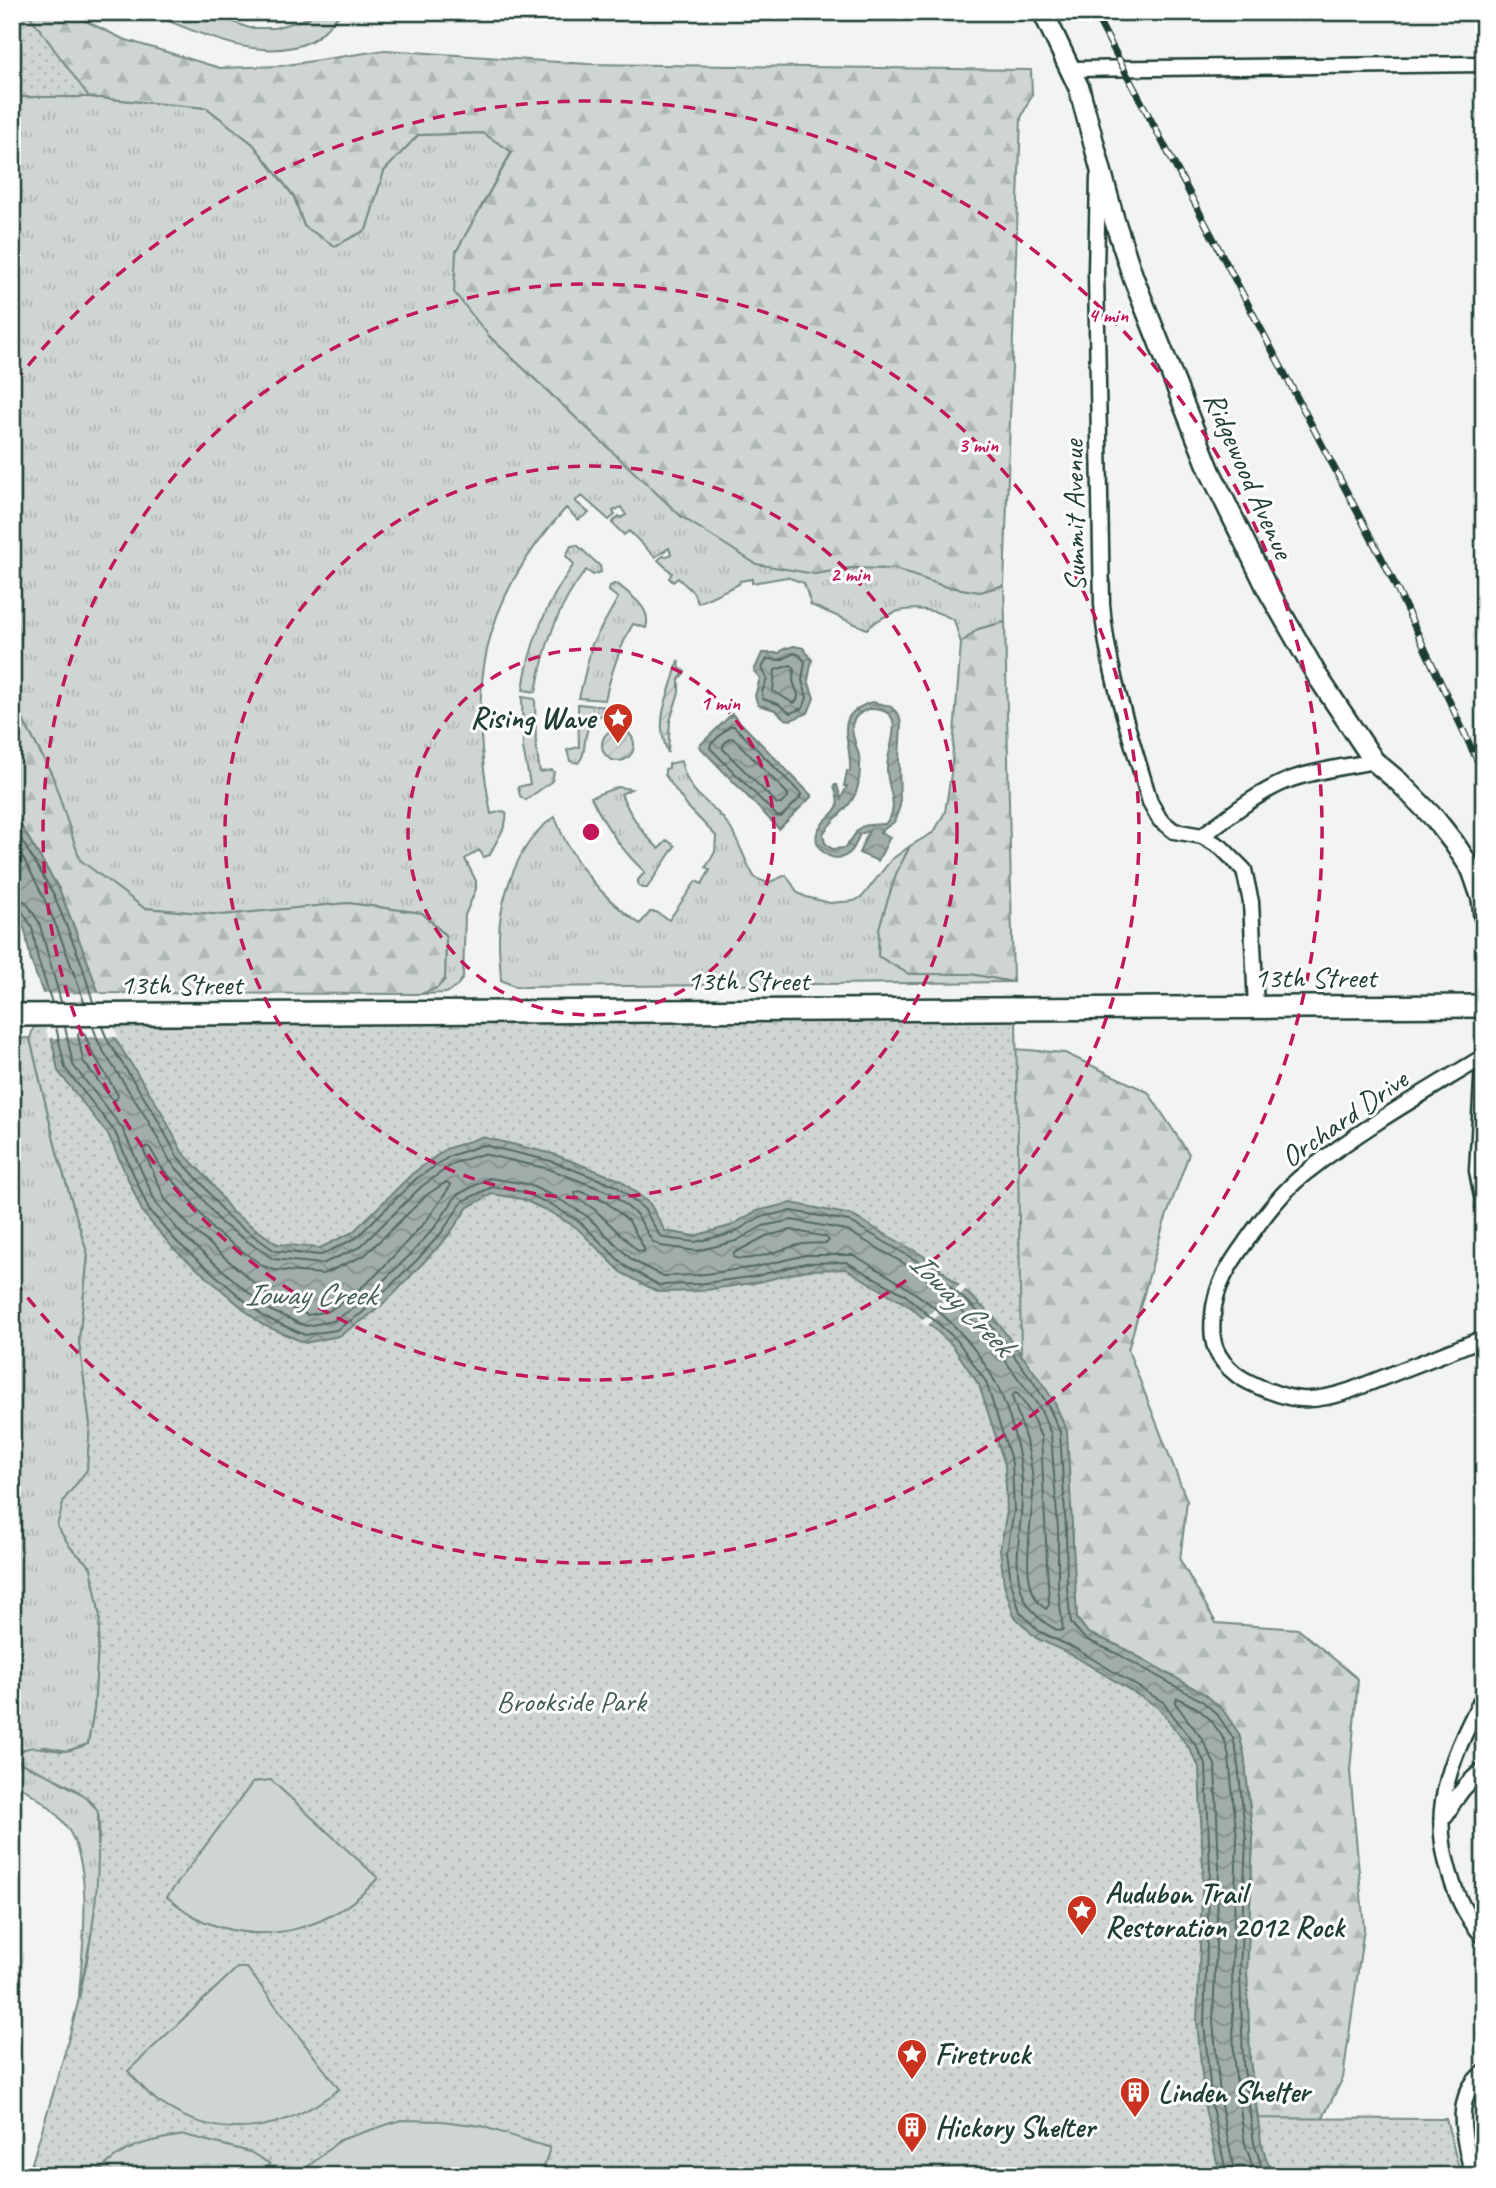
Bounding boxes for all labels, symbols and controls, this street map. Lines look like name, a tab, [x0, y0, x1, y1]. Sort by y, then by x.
text: 4 min	[1088, 302, 1128, 328]
street label: Ridgewood Avenue	[1195, 386, 1304, 566]
text: 3 min	[958, 432, 998, 458]
street label: Summit Avenue	[1054, 437, 1094, 592]
text: 2 min	[830, 561, 870, 587]
text: 1 min	[700, 690, 740, 716]
place label: Rising Wave	[470, 699, 598, 737]
place icon: Rising Wave	[601, 701, 635, 745]
centre of rings	[579, 820, 603, 844]
street label: 13th Street	[1254, 958, 1379, 996]
street label: 13th Street	[687, 961, 812, 999]
street label: 13th Street	[120, 965, 245, 1003]
street label: Orchard Drive	[1273, 1059, 1417, 1176]
water label: Ioway Creek	[901, 1243, 1026, 1368]
water label: Ioway Creek	[245, 1274, 381, 1315]
park label: Brookside Park	[496, 1682, 648, 1720]
place label: Audubon Trail Restoration 2012 Rock	[1105, 1874, 1347, 1946]
place icon: Audubon Trail Restoration 2012 Rock	[1065, 1893, 1099, 1937]
place label: Firetruck	[935, 2035, 1033, 2073]
place icon: Firetruck	[895, 2037, 929, 2081]
place label: Linden Shelter	[1158, 2073, 1313, 2111]
building icon: Linden Shelter	[1118, 2075, 1152, 2119]
place label: Hickory Shelter	[935, 2108, 1098, 2146]
building icon: Hickory Shelter	[895, 2110, 929, 2154]

